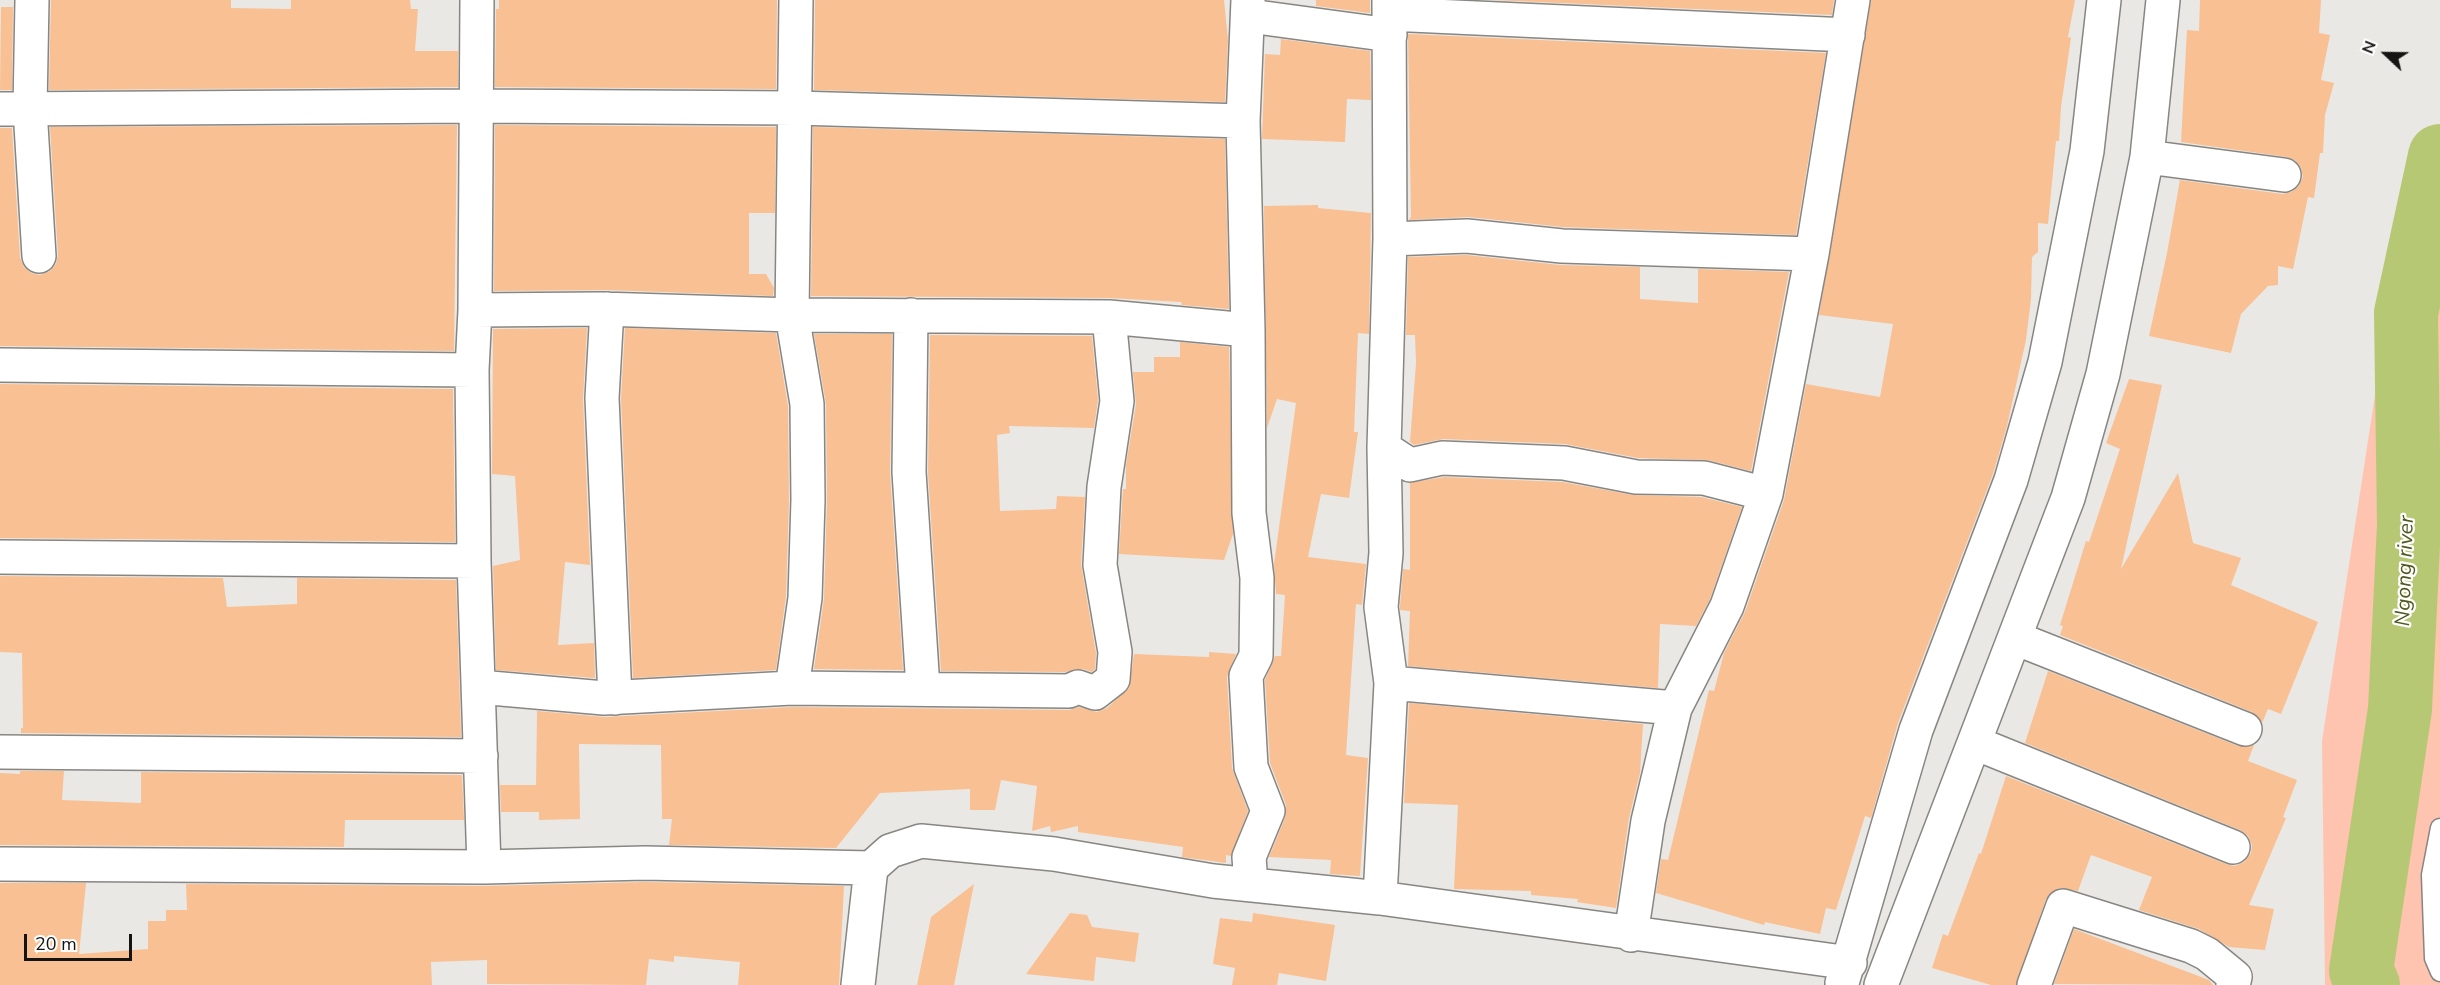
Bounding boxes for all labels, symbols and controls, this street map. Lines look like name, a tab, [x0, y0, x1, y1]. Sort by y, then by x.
north arrow	[2356, 24, 2416, 84]
text: N	[2357, 38, 2382, 57]
water label: Ngong river	[2391, 515, 2421, 627]
scale bar	[27, 922, 135, 960]
text: 20 m	[35, 932, 77, 956]

